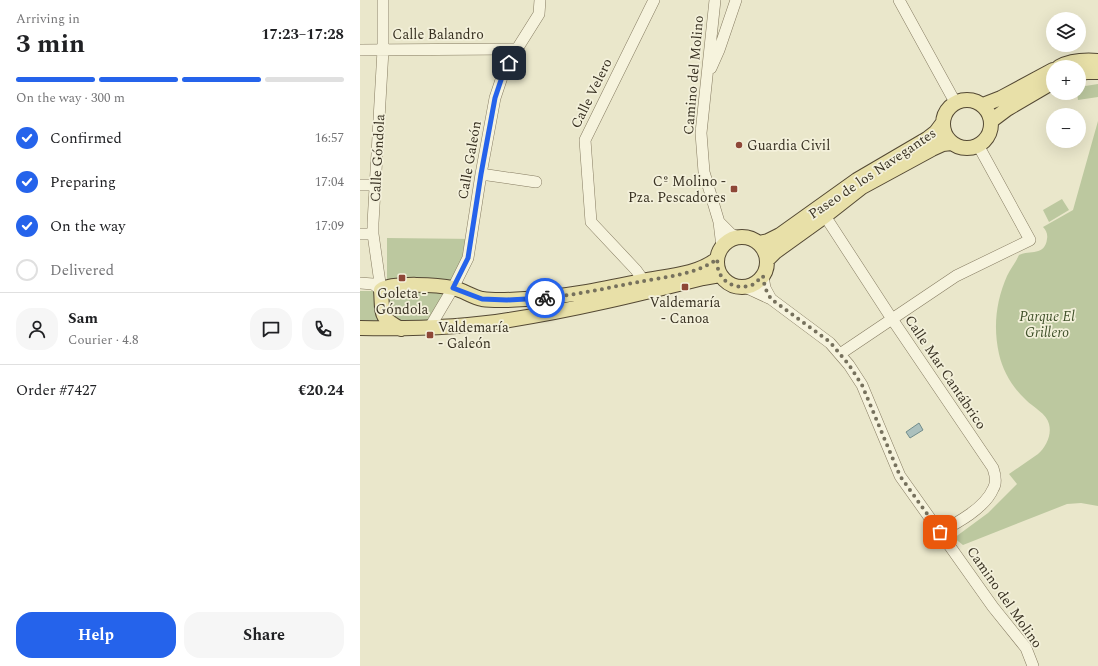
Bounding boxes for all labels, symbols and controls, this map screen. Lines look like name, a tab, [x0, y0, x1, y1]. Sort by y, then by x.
text: Arriving in	[16, 9, 80, 29]
map controls	[1046, 12, 1086, 148]
button: layers	[1046, 12, 1086, 52]
street label: Camino del Molino	[678, 14, 709, 136]
text: 17:23–17:28	[261, 23, 344, 46]
text: 3 min	[16, 24, 85, 64]
street label: Calle Balandro	[392, 24, 484, 45]
pin	[492, 46, 526, 80]
icon: home	[498, 52, 520, 74]
street label: Calle Velero	[565, 55, 618, 132]
button: +	[1046, 60, 1086, 100]
text: On the way · 300 m	[16, 88, 125, 108]
button: −	[1046, 108, 1086, 148]
street label: Calle Góndola	[365, 113, 390, 203]
street label: Calle Galeón	[452, 119, 487, 201]
street label: Paseo de los Navegantes	[804, 123, 940, 224]
icon: check	[16, 127, 38, 149]
text: Confirmed	[50, 127, 122, 150]
text: 16:57	[315, 128, 344, 148]
place label: Guardia Civil	[747, 135, 830, 156]
marker: Guardia Civil	[734, 140, 744, 150]
icon: check	[16, 171, 38, 193]
text: Preparing	[50, 171, 116, 194]
place label: Cº Molino - Pza. Pescadores	[628, 171, 726, 208]
text: 17:04	[315, 172, 344, 192]
marker: Cº Molino - Pza. Pescadores	[729, 184, 739, 194]
icon: check	[16, 215, 38, 237]
text: On the way	[50, 215, 125, 238]
text: 17:09	[315, 216, 344, 236]
text: Delivered	[50, 259, 114, 282]
marker: Goleta - Góndola	[397, 273, 407, 283]
courier	[525, 278, 565, 318]
marker: Valdemaría - Canoa	[680, 282, 690, 292]
place label: Goleta - Góndola	[376, 283, 429, 320]
icon: bike	[534, 287, 556, 309]
place label: Valdemaría - Canoa	[650, 292, 721, 329]
park label: Parque El Grillero	[1019, 306, 1075, 343]
text: Sam	[68, 307, 98, 330]
button: person	[16, 308, 58, 350]
button: chat	[250, 308, 292, 350]
button: phone	[302, 308, 344, 350]
street label: Calle Mar Cantábrico	[899, 311, 992, 434]
place label: Valdemaría - Galeón	[438, 317, 509, 354]
text: Courier · 4.8	[68, 330, 138, 350]
marker: Valdemaría - Galeón	[425, 330, 435, 340]
text: Order #7427	[16, 379, 97, 402]
text: €20.24	[298, 379, 344, 402]
pin	[923, 515, 957, 549]
icon: bag	[929, 521, 951, 543]
street label: Camino del Molino	[962, 542, 1048, 652]
button: Help	[16, 612, 176, 658]
button: Share	[184, 612, 344, 658]

